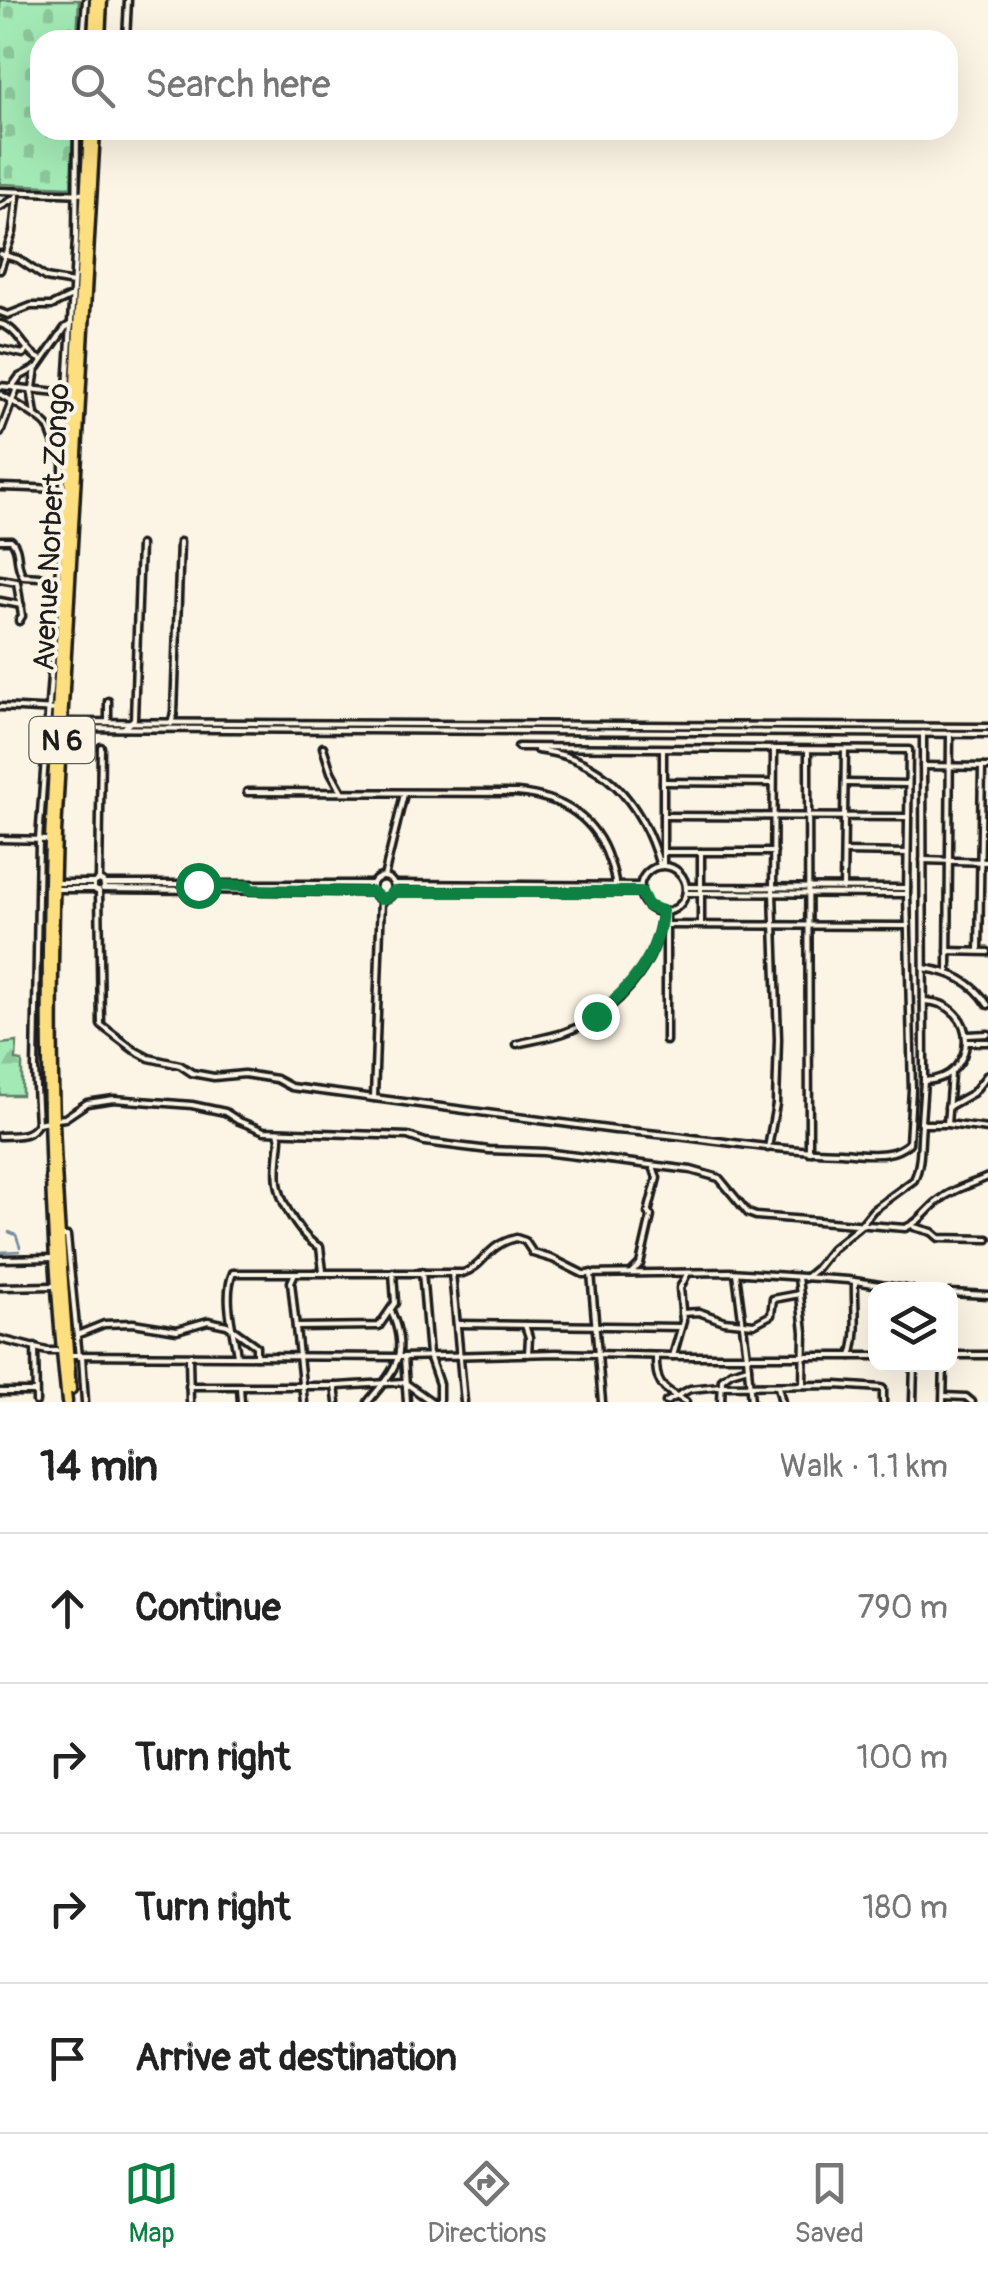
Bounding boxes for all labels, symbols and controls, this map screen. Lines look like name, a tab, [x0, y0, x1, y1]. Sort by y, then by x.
search box	[30, 30, 958, 140]
icon: search	[65, 58, 120, 113]
text: Search here	[145, 61, 331, 109]
street label: Avenue Norbert Zongo	[25, 382, 78, 672]
road number: N 6	[30, 717, 94, 763]
route start	[176, 863, 222, 909]
route end	[574, 994, 620, 1040]
map controls	[868, 1282, 958, 1372]
button: layers	[868, 1282, 958, 1372]
text: 14 min	[40, 1441, 158, 1493]
text: Walk · 1.1 km	[780, 1447, 948, 1487]
icon: ahead	[40, 1581, 95, 1636]
text: Continue	[135, 1584, 281, 1632]
text: 790 m	[857, 1588, 948, 1628]
icon: right	[40, 1731, 95, 1786]
text: Turn right	[135, 1734, 290, 1782]
text: 100 m	[856, 1738, 948, 1778]
icon: right	[40, 1881, 95, 1936]
text: Turn right	[135, 1884, 290, 1932]
text: 180 m	[862, 1888, 948, 1928]
icon: arrive	[40, 2031, 95, 2086]
text: Arrive at destination	[135, 2034, 457, 2082]
tab: Map	[124, 2156, 179, 2251]
tab: Directions	[427, 2156, 546, 2251]
tab: Saved	[794, 2156, 864, 2251]

